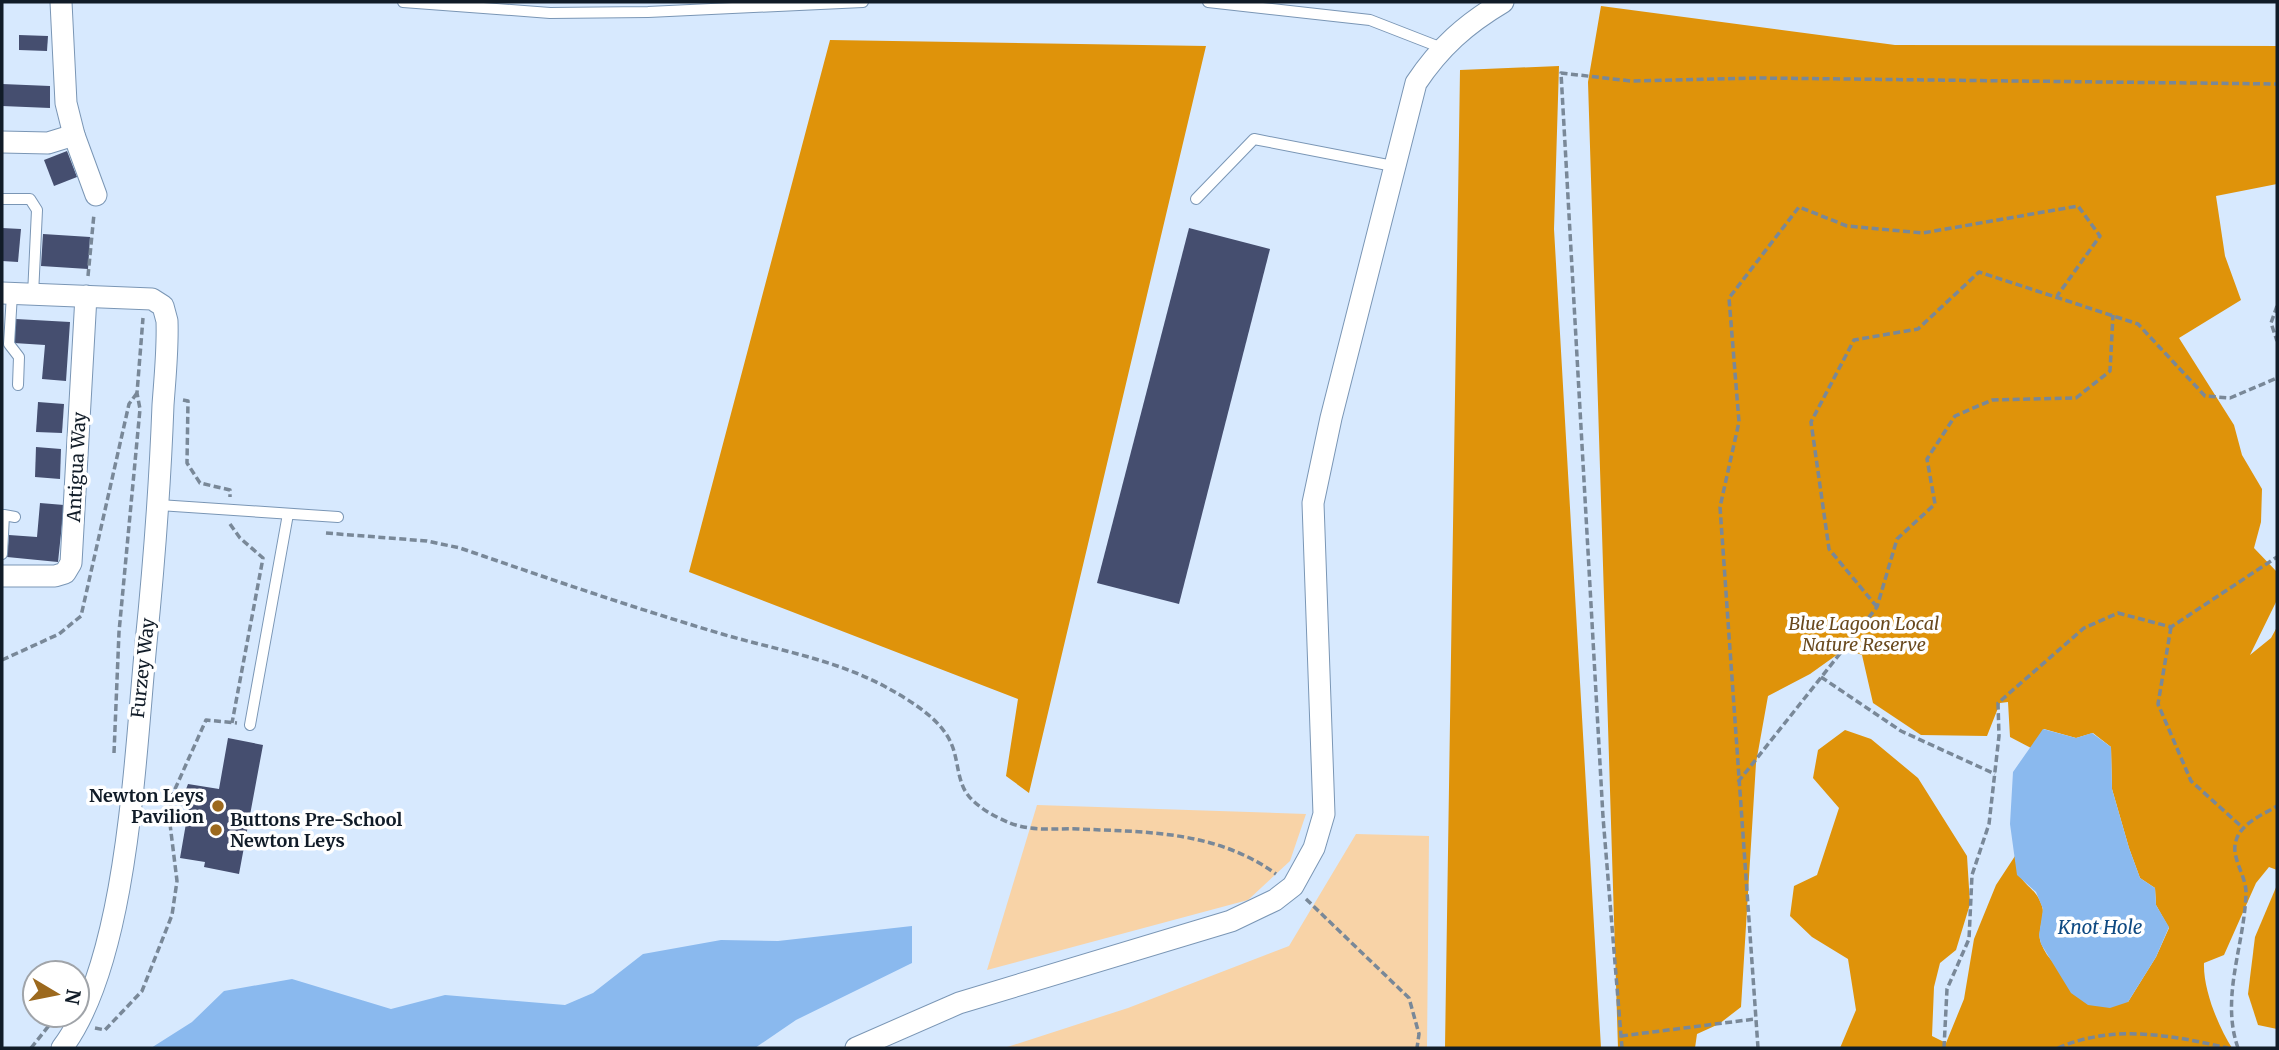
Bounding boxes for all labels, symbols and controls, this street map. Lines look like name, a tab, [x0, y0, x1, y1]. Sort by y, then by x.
street label: Antigua Way	[62, 411, 91, 524]
park label: Blue Lagoon Local Nature Reserve	[1789, 612, 1939, 656]
street label: Furzey Way	[126, 616, 159, 719]
place label: Newton Leys Pavilion	[89, 784, 204, 828]
marker: Newton Leys Pavilion	[210, 798, 226, 814]
place label: Buttons Pre-School Newton Leys	[230, 808, 402, 852]
marker: Buttons Pre-School Newton Leys	[208, 822, 224, 838]
water label: Knot Hole	[2057, 915, 2143, 939]
north arrow	[21, 959, 91, 1029]
text: N	[60, 987, 86, 1006]

